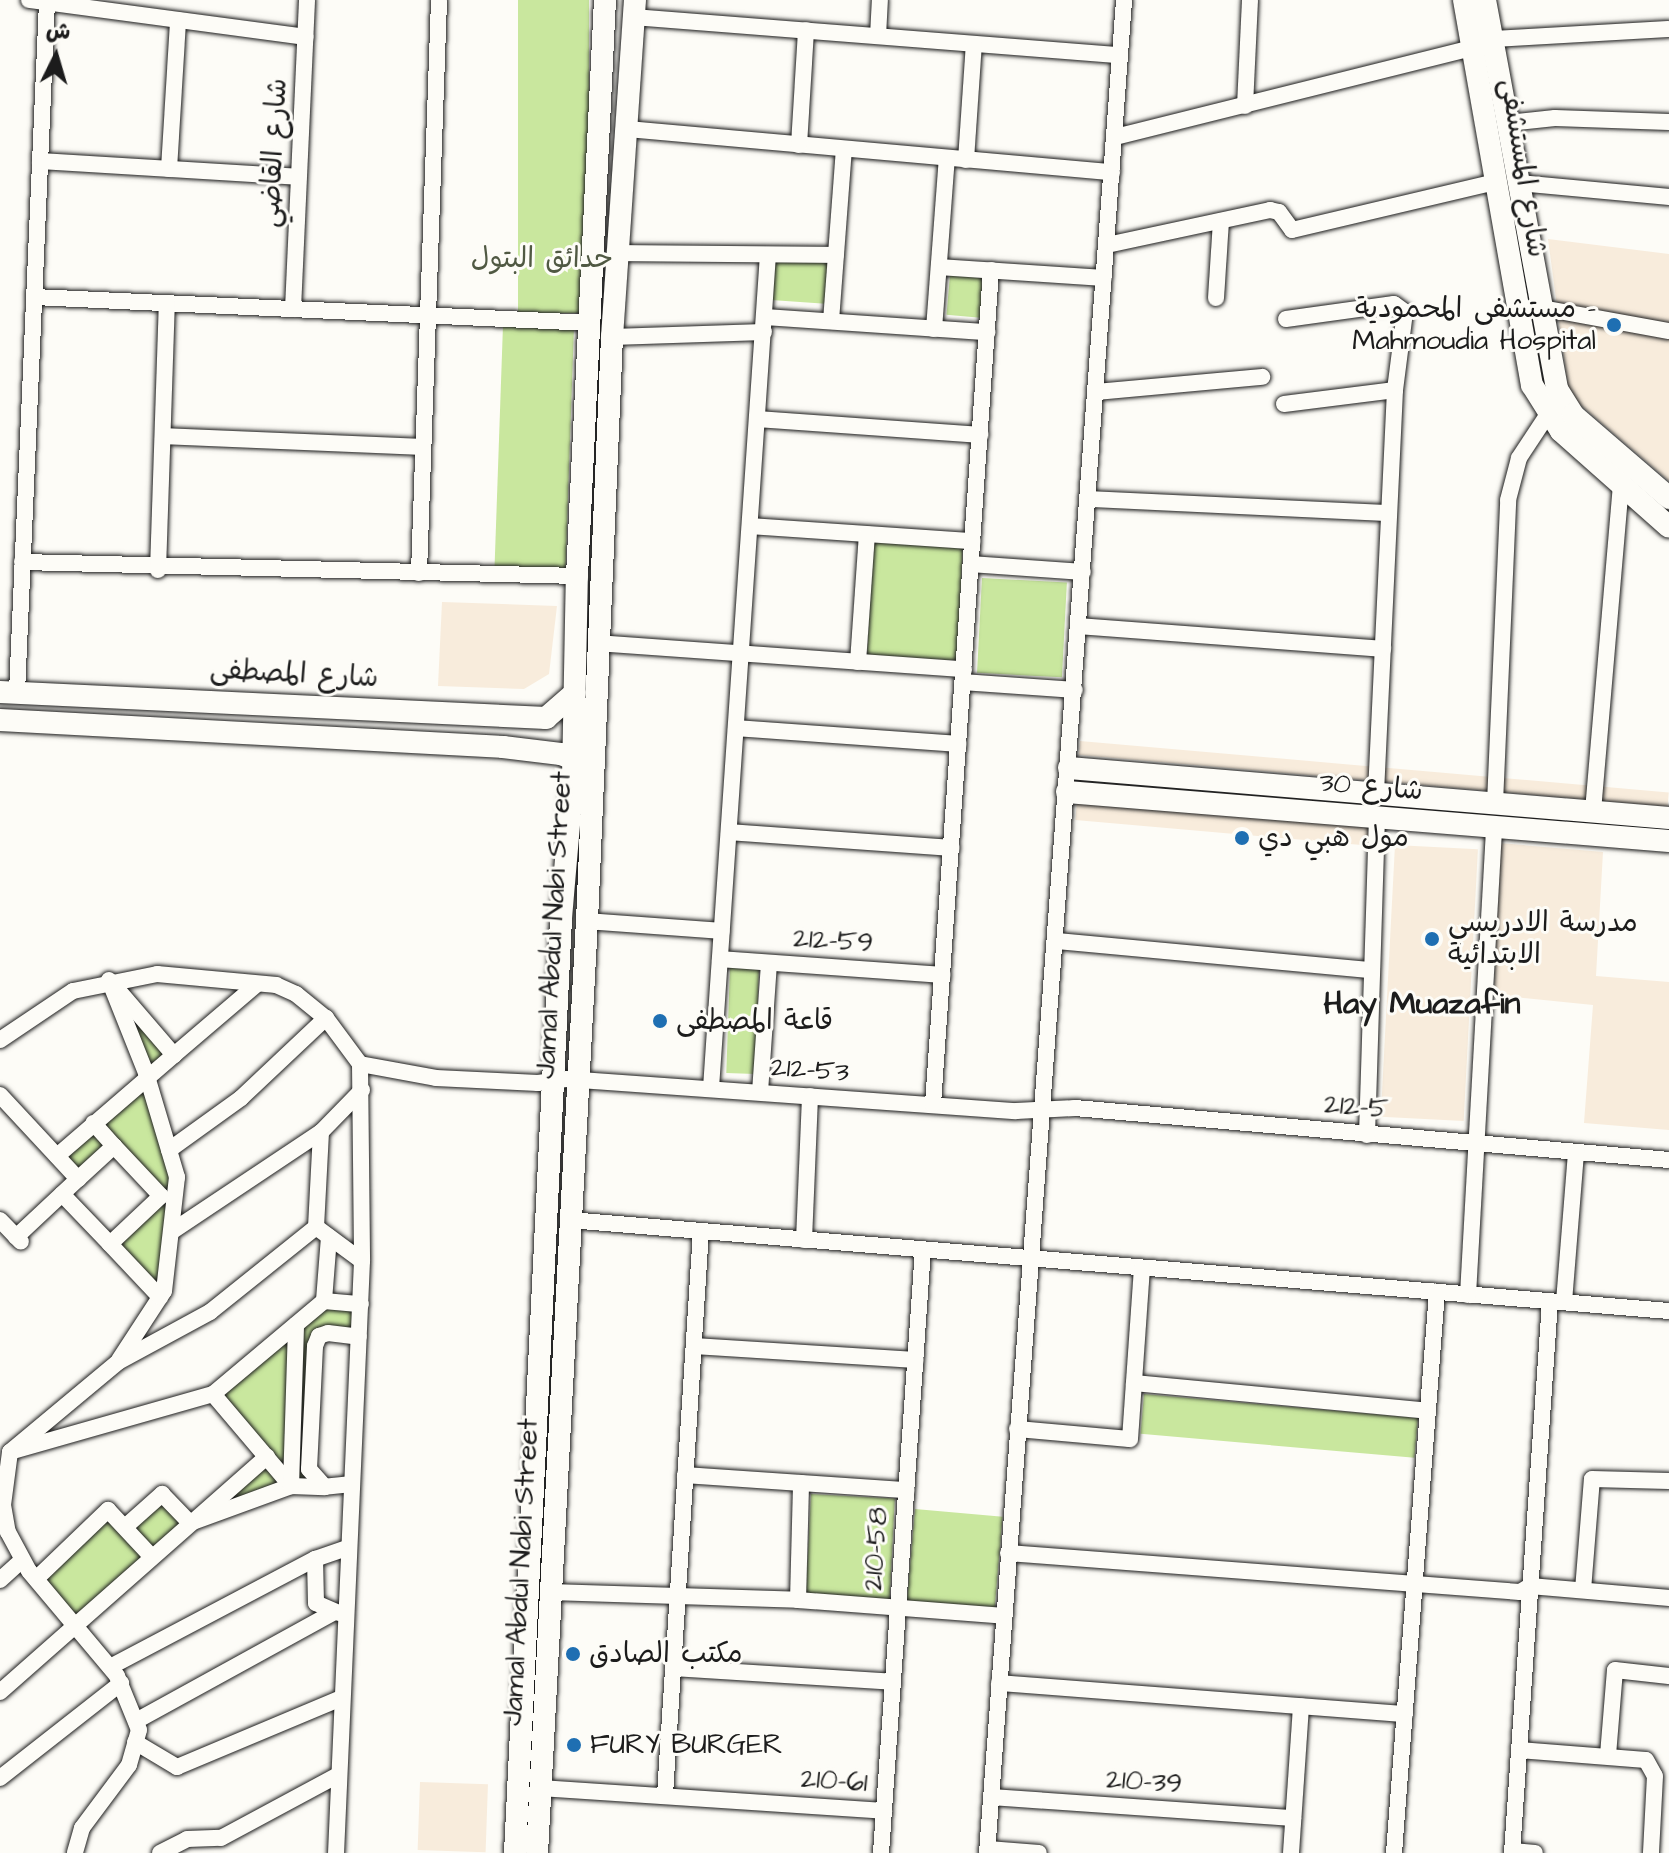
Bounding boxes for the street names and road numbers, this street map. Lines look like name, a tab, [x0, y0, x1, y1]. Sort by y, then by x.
street label: شارع المستشفى	[1492, 76, 1554, 260]
street label: شارع القاضي	[253, 77, 295, 229]
street label: شارع المصطفى	[209, 653, 379, 695]
street label: شارع 30	[1318, 766, 1424, 808]
street label: Jamal Abdul Nabi Street	[529, 770, 579, 1080]
street label: 212-59	[792, 921, 874, 961]
street label: 212-53	[770, 1051, 850, 1089]
street label: 212-5	[1323, 1087, 1389, 1127]
street label: Jamal Abdul Nabi Street	[496, 1417, 546, 1727]
street label: 210-58	[856, 1506, 896, 1592]
street label: 210-61	[799, 1762, 869, 1800]
street label: 210-39	[1105, 1763, 1183, 1801]

